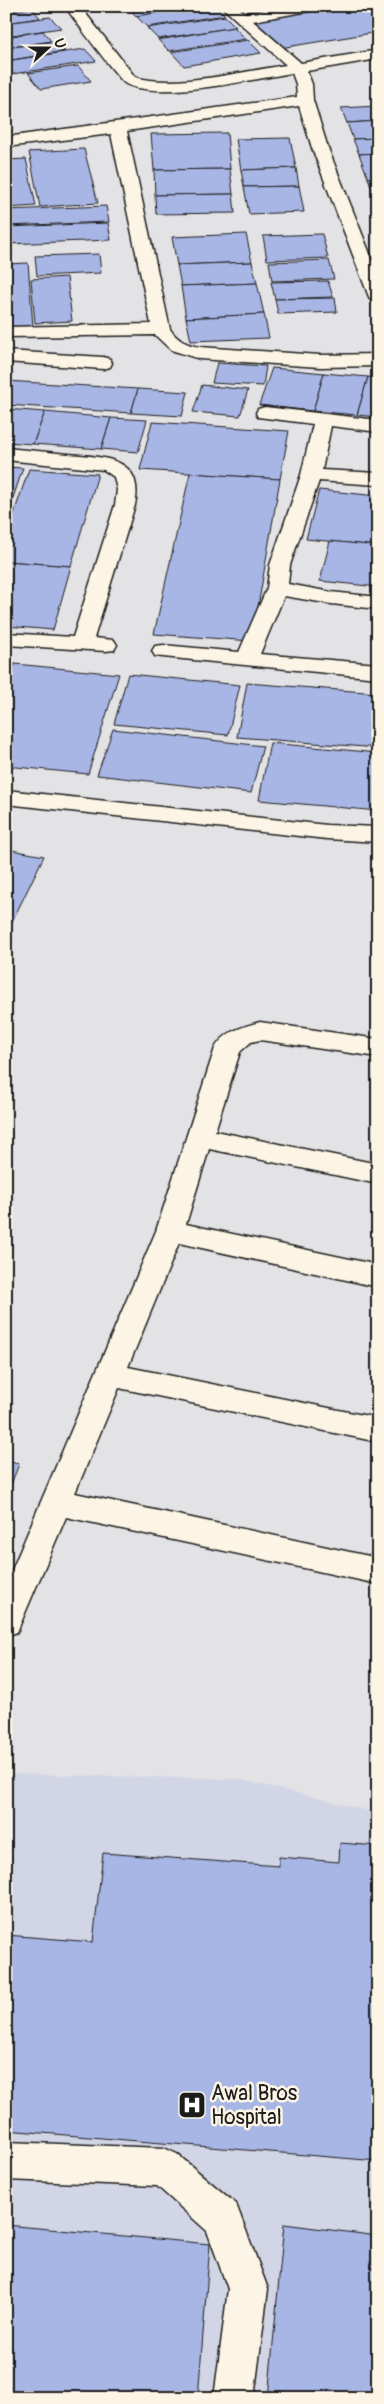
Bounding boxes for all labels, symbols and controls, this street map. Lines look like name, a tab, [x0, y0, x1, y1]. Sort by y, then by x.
north arrow	[22, 22, 72, 72]
text: U	[50, 36, 69, 51]
place label: Awal Bros Hospital	[211, 2080, 298, 2131]
hospital icon: Awal Bros Hospital	[177, 2090, 207, 2120]

